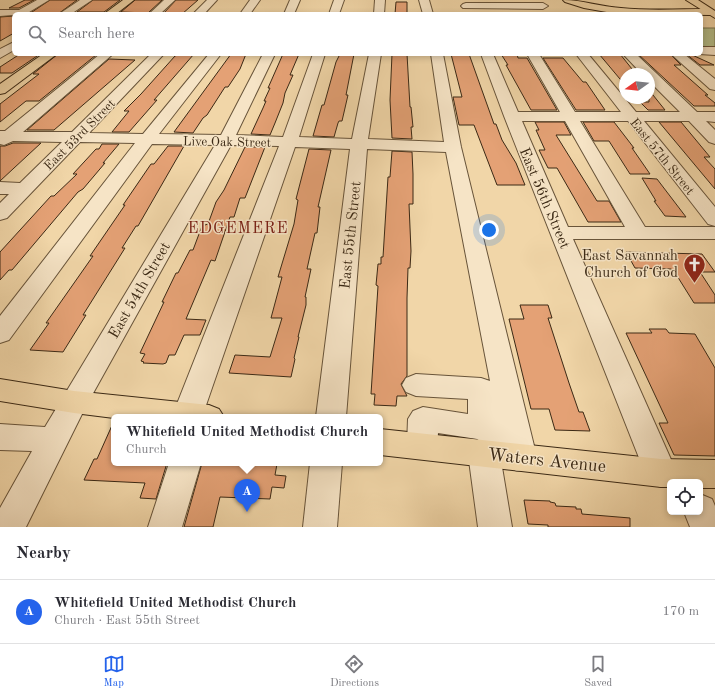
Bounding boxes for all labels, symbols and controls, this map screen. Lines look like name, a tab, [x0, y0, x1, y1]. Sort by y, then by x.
search box	[12, 12, 703, 56]
icon: search	[26, 23, 48, 45]
text: Search here	[58, 27, 135, 42]
north arrow	[619, 68, 655, 104]
street label: East 53rd Street	[42, 97, 118, 173]
street label: East 57th Street	[627, 116, 697, 198]
street label: Live Oak Street	[183, 135, 272, 150]
street label: East 56th Street	[516, 146, 572, 251]
street label: East 55th Street	[338, 180, 365, 290]
your location	[479, 220, 499, 240]
district label: EDGEMERE	[187, 221, 289, 237]
street label: East 54th Street	[107, 240, 174, 341]
place label: East Savannah Church of God	[581, 249, 678, 281]
church icon: East Savannah Church of God	[681, 251, 707, 284]
popup	[111, 414, 383, 466]
text: Whitefield United Methodist Church	[126, 425, 368, 440]
text: Church	[126, 443, 167, 456]
street label: Waters Avenue	[487, 446, 607, 476]
pin: A	[234, 479, 260, 512]
map controls	[667, 479, 703, 515]
button: locate	[667, 479, 703, 515]
text: Nearby	[16, 545, 71, 562]
text: Whitefield United Methodist Church	[54, 596, 296, 611]
text: A	[24, 605, 34, 618]
text: 170 m	[662, 605, 699, 618]
text: Church · East 55th Street	[54, 614, 200, 627]
tab: Map	[103, 653, 125, 691]
tab: Directions	[330, 653, 379, 691]
tab: Saved	[584, 653, 612, 691]

